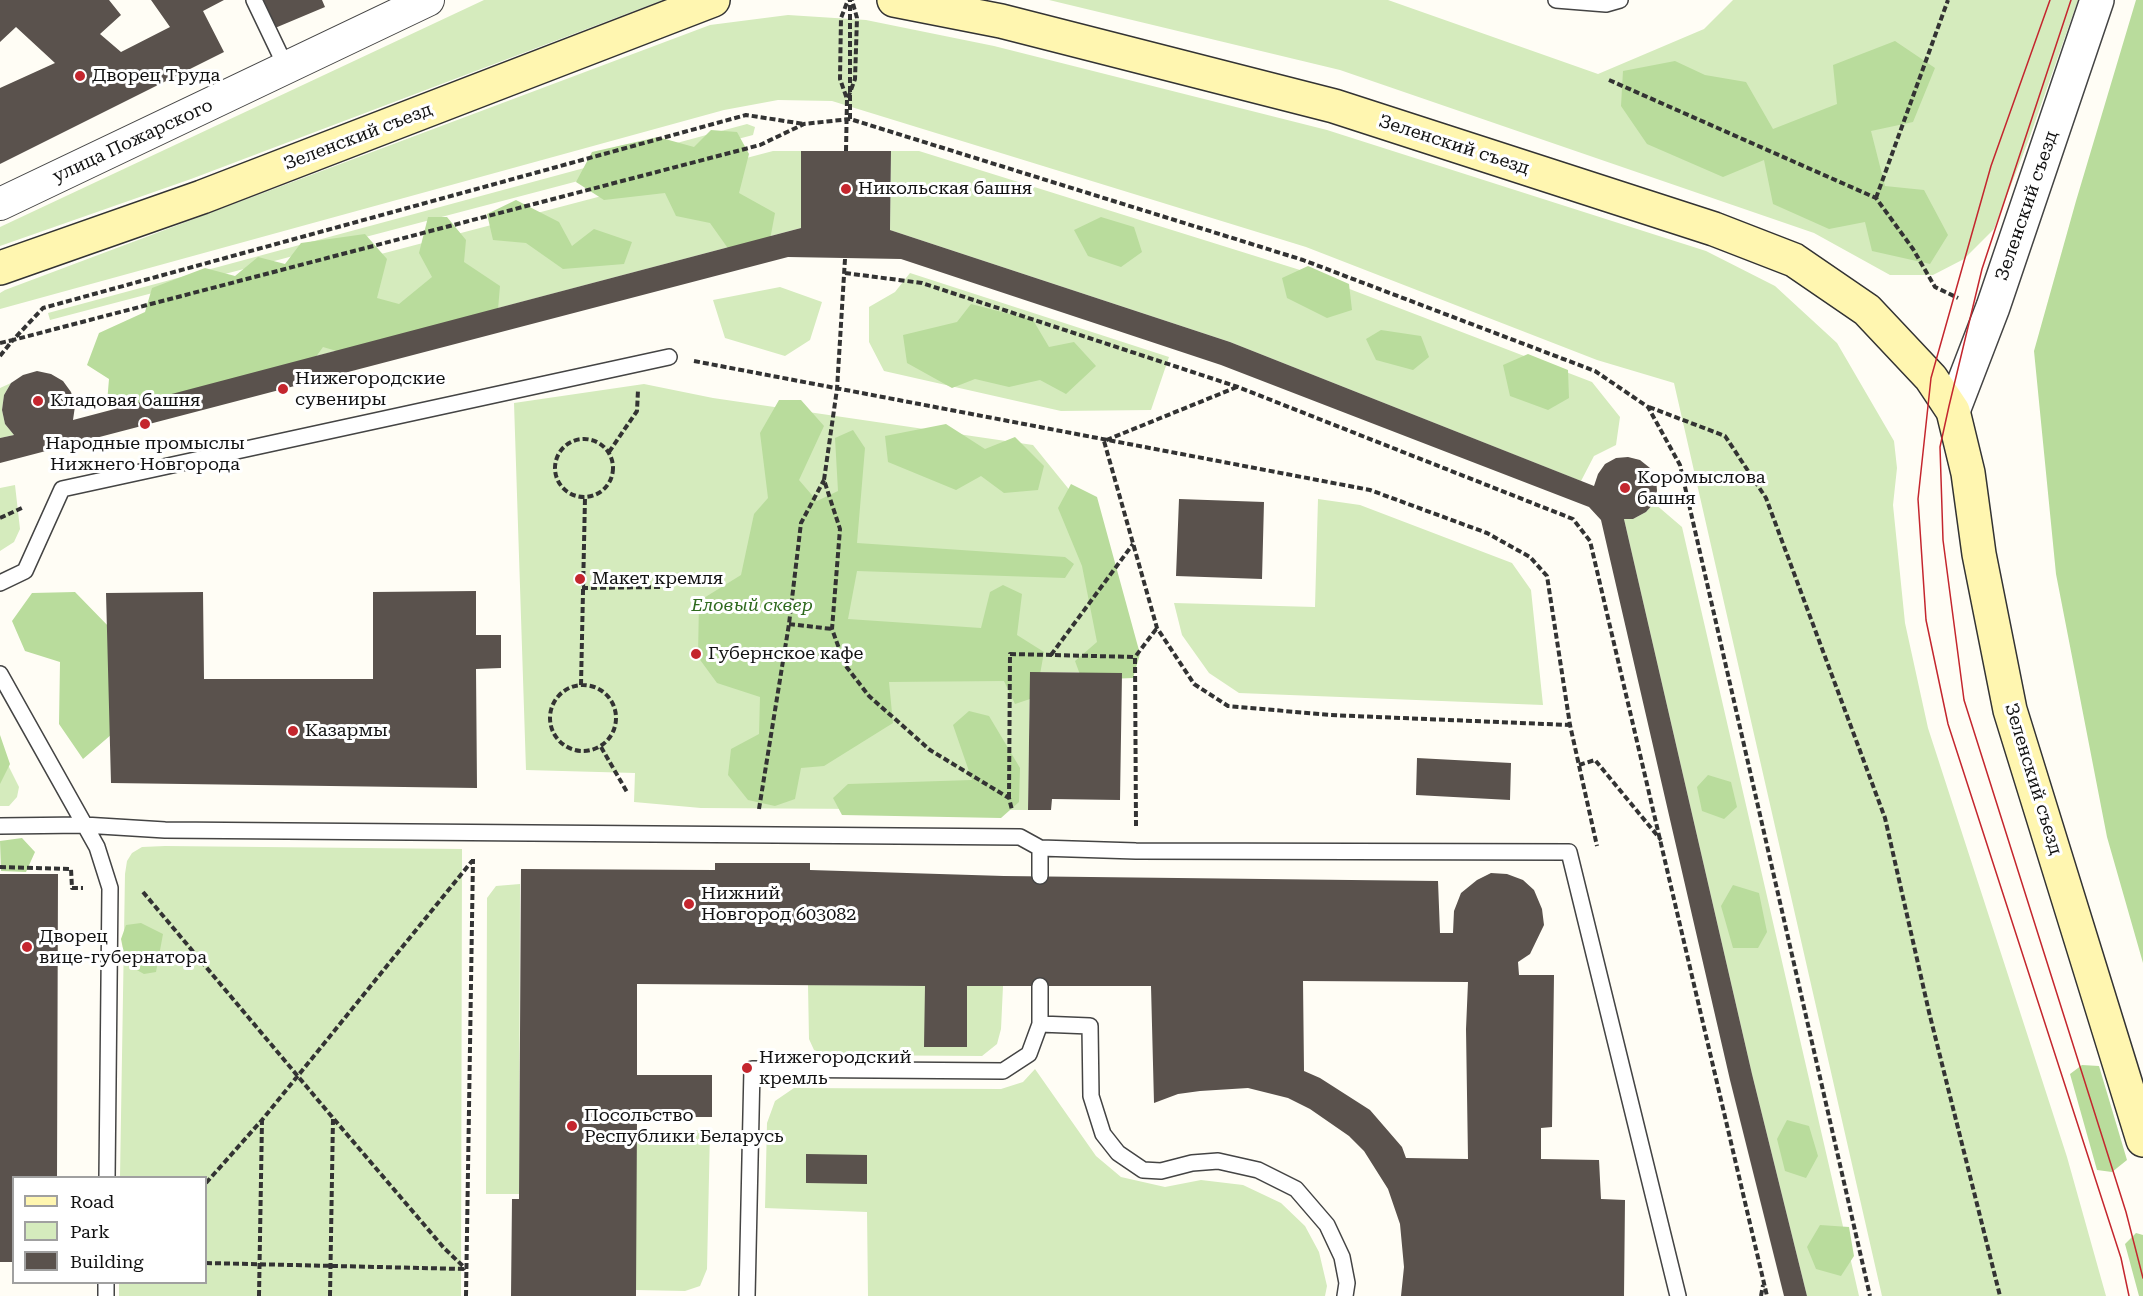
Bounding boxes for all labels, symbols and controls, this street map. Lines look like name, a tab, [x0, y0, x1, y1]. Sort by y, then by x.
place label: Дворец Труда	[92, 65, 220, 87]
marker: Дворец Труда	[73, 69, 87, 83]
street label: улица Пожарского	[50, 94, 216, 188]
street label: Зеленский съезд	[281, 99, 435, 175]
street label: Зеленский съезд	[1376, 110, 1532, 180]
street label: Зеленский съезд	[1991, 128, 2063, 284]
place label: Никольская башня	[858, 178, 1032, 200]
marker: Никольская башня	[839, 182, 853, 196]
place label: Нижегородские сувениры	[295, 368, 445, 410]
marker: Нижегородские сувениры	[276, 382, 290, 396]
place label: Кладовая башня	[50, 390, 201, 412]
marker: Кладовая башня	[31, 394, 45, 408]
marker: Народные промыслы Нижнего Новгорода	[138, 417, 152, 431]
place label: Народные промыслы Нижнего Новгорода	[45, 433, 245, 476]
place label: Коромыслова башня	[1637, 467, 1766, 510]
marker: Коромыслова башня	[1618, 481, 1632, 495]
place label: Макет кремля	[592, 568, 723, 590]
marker: Макет кремля	[573, 572, 587, 586]
park label: Еловый сквер	[691, 595, 813, 617]
place label: Губернское кафе	[708, 643, 863, 665]
marker: Губернское кафе	[689, 647, 703, 661]
street label: Зеленский съезд	[2000, 701, 2066, 857]
place label: Казармы	[305, 720, 388, 742]
marker: Казармы	[286, 724, 300, 738]
place label: Нижний Новгород 603082	[701, 883, 856, 926]
marker: Нижний Новгород 603082	[682, 897, 696, 911]
place label: Дворец вице-губернатора	[39, 926, 207, 968]
marker: Дворец вице-губернатора	[20, 940, 34, 954]
place label: Нижегородский кремль	[759, 1047, 912, 1090]
marker: Нижегородский кремль	[740, 1061, 754, 1075]
place label: Посольство Республики Беларусь	[584, 1105, 784, 1148]
marker: Посольство Республики Беларусь	[565, 1119, 579, 1133]
legend	[12, 1176, 207, 1284]
text: Road	[70, 1191, 114, 1212]
text: Park	[70, 1221, 110, 1242]
text: Building	[70, 1251, 144, 1272]

